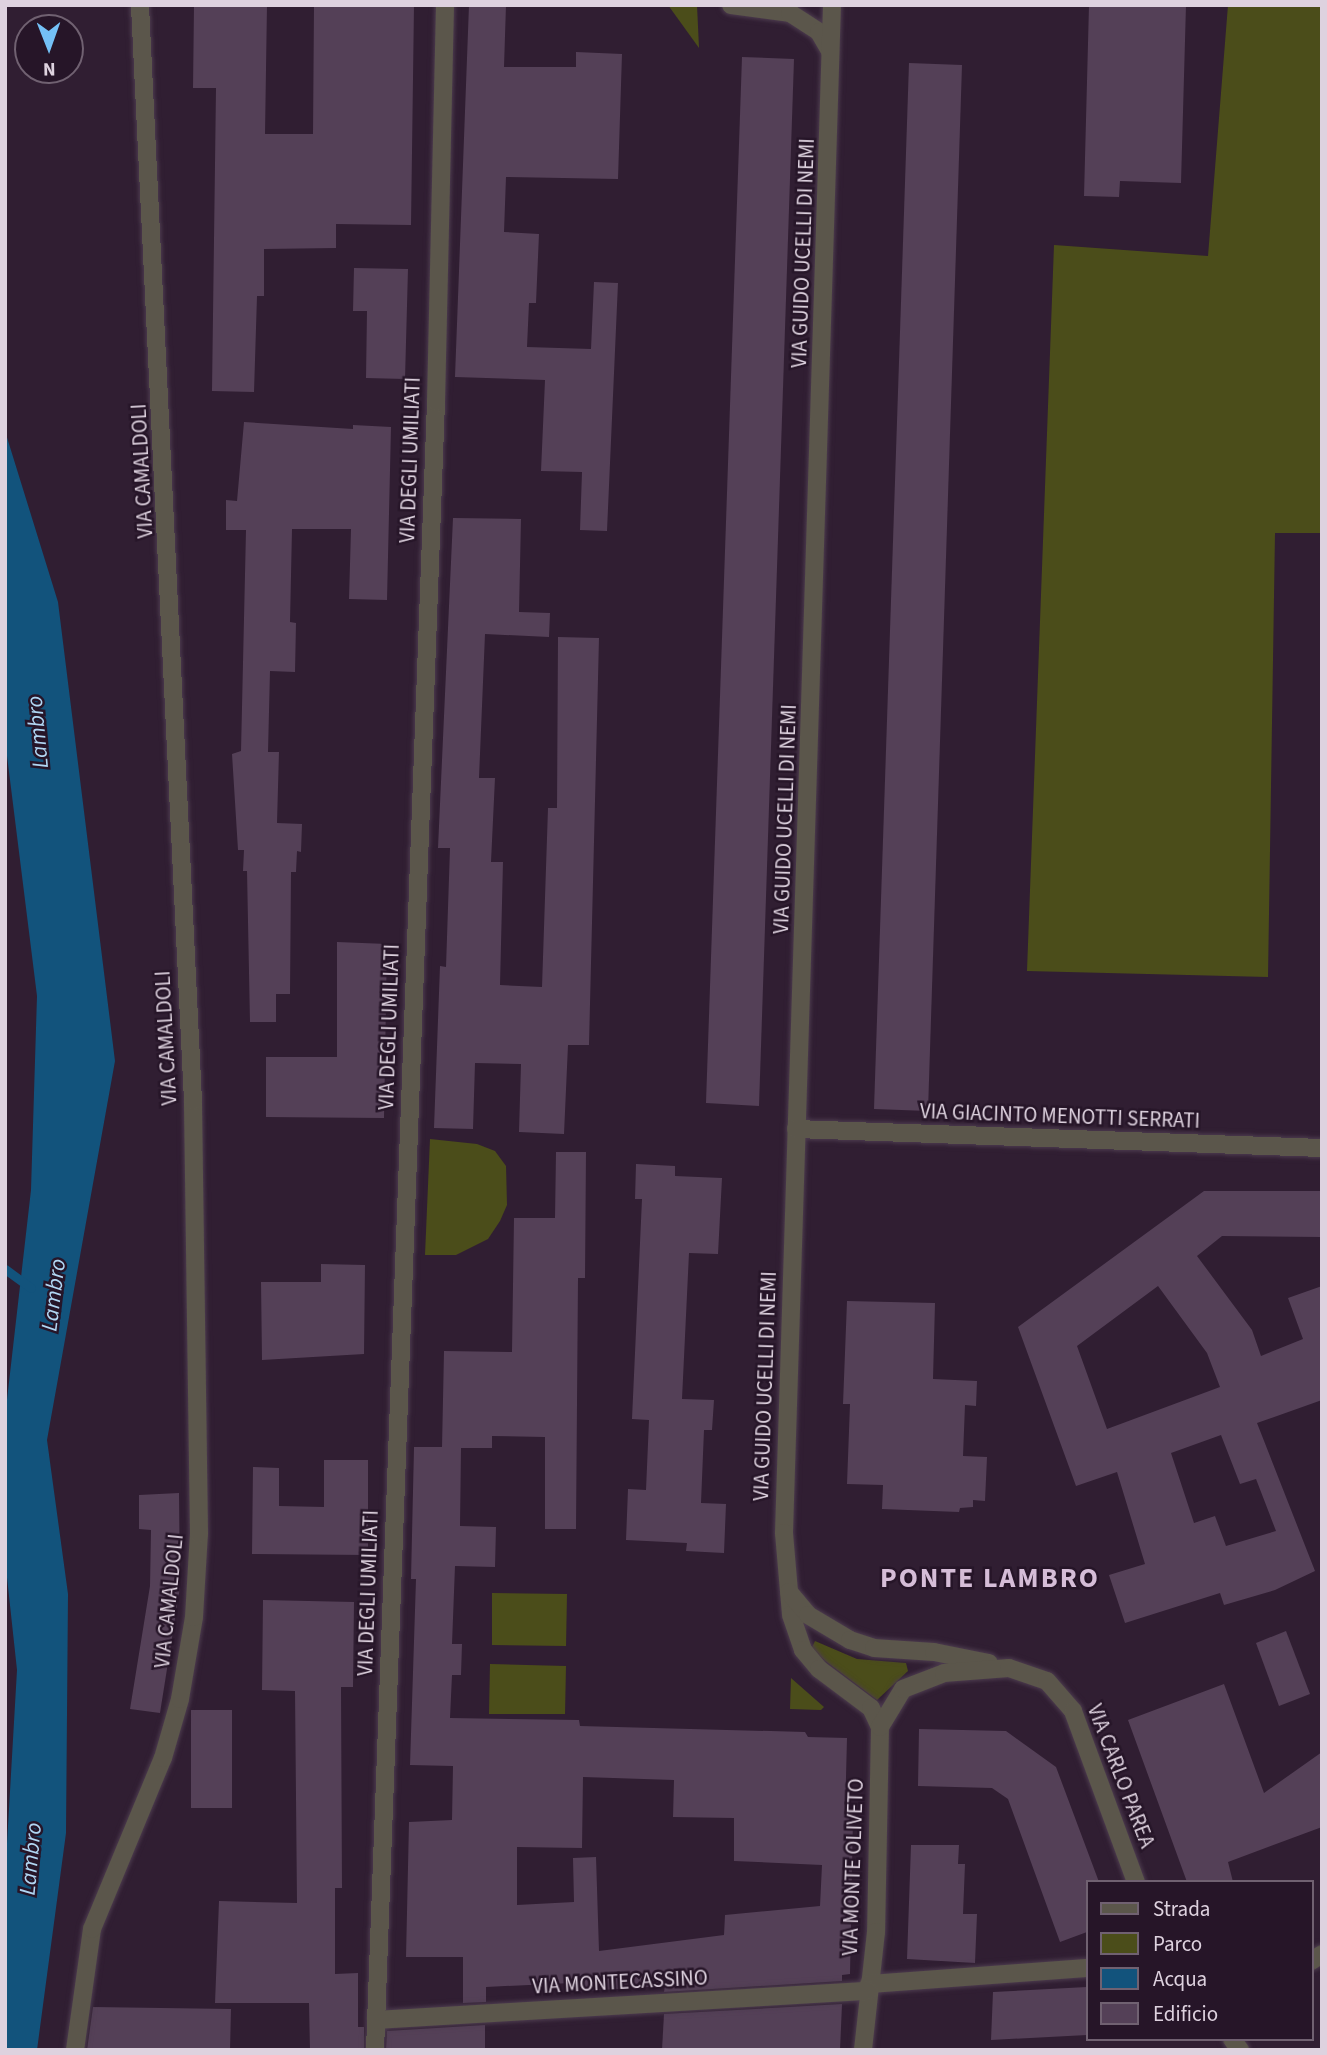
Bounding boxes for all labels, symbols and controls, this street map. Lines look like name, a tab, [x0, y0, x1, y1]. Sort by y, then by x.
north arrow	[14, 14, 84, 84]
text: N	[43, 55, 56, 82]
street label: VIA GUIDO UCELLI DI NEMI	[786, 138, 820, 368]
street label: VIA DEGLI UMILIATI	[395, 377, 425, 543]
street label: VIA CAMALDOLI	[126, 403, 158, 539]
water label: Lambro	[21, 695, 55, 769]
street label: VIA GUIDO UCELLI DI NEMI	[768, 704, 802, 934]
street label: VIA DEGLI UMILIATI	[374, 944, 404, 1110]
street label: VIA CAMALDOLI	[150, 970, 182, 1106]
street label: VIA GIACINTO MENOTTI SERRATI	[919, 1099, 1201, 1133]
water label: Lambro	[36, 1257, 72, 1333]
street label: VIA GUIDO UCELLI DI NEMI	[748, 1271, 782, 1501]
street label: VIA DEGLI UMILIATI	[353, 1510, 383, 1676]
street label: VIA CAMALDOLI	[149, 1533, 189, 1669]
district label: PONTE LAMBRO	[882, 1561, 1098, 1595]
street label: VIA CARLO PAREA	[1082, 1701, 1160, 1851]
street label: VIA MONTE OLIVETO	[837, 1778, 869, 1956]
water label: Lambro	[14, 1822, 48, 1896]
legend	[1086, 1880, 1313, 2041]
text: Strada	[1153, 1894, 1210, 1924]
text: Parco	[1153, 1929, 1202, 1959]
text: Acqua	[1153, 1964, 1207, 1994]
street label: VIA MONTECASSINO	[532, 1965, 708, 1999]
text: Edificio	[1153, 1999, 1218, 2029]

